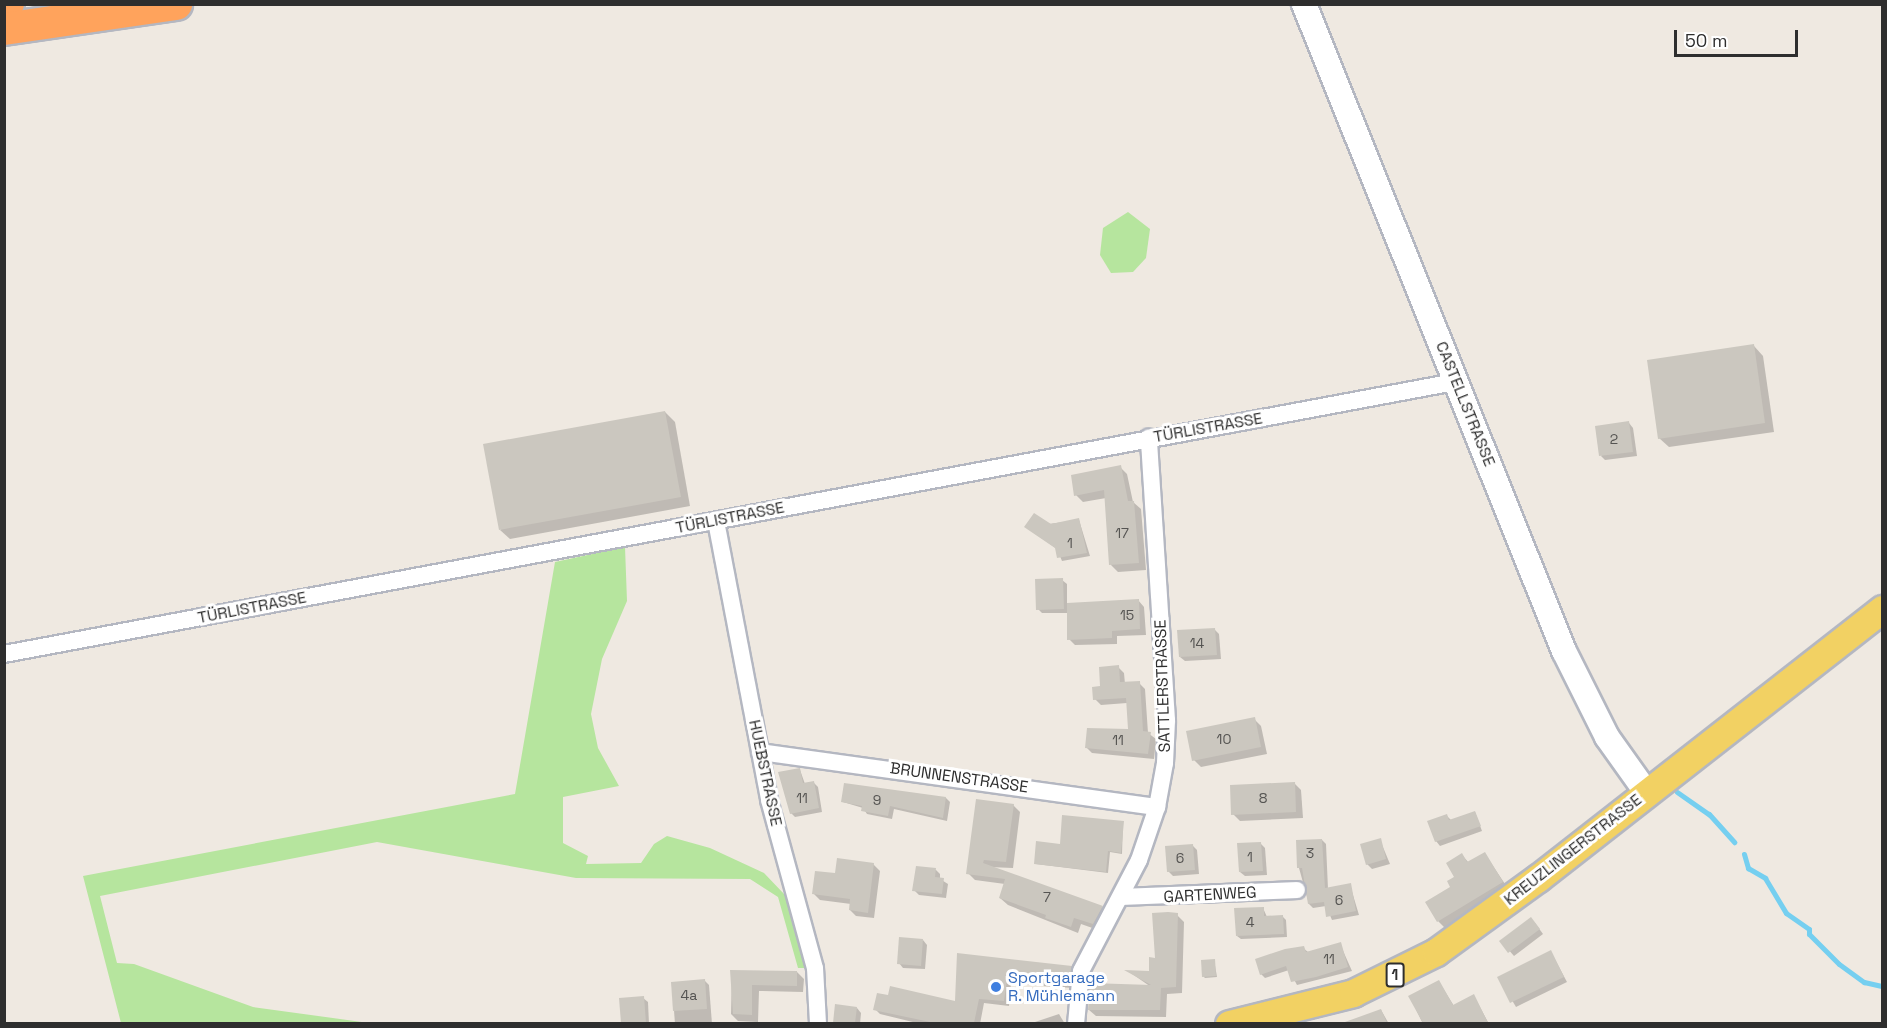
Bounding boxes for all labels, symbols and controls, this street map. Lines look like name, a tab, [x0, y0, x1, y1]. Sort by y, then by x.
scale bar	[1677, 18, 1802, 56]
text: 50 m	[1685, 29, 1727, 52]
street label: CASTELLSTRASSE	[1431, 339, 1499, 469]
street label: TÜRLISTRASSE	[1152, 409, 1264, 447]
house number: 2	[1610, 431, 1618, 447]
street label: TÜRLISTRASSE	[674, 498, 786, 538]
house number: 17	[1115, 525, 1129, 541]
house number: 1	[1067, 535, 1073, 551]
street label: TÜRLISTRASSE	[196, 588, 308, 628]
house number: 15	[1120, 607, 1134, 623]
street label: SATTLERSTRASSE	[1151, 619, 1175, 753]
house number: 14	[1190, 635, 1204, 651]
street label: HUEBSTRASSE	[744, 718, 786, 828]
house number: 10	[1217, 731, 1231, 747]
house number: 11	[1112, 732, 1124, 748]
street label: BRUNNENSTRASSE	[888, 759, 1030, 797]
house number: 11	[796, 790, 808, 806]
house number: 8	[1259, 790, 1267, 806]
street label: KREUZLINGERSTRASSE	[1500, 790, 1646, 910]
house number: 9	[873, 792, 881, 808]
house number: 3	[1306, 845, 1314, 861]
house number: 1	[1247, 849, 1253, 865]
house number: 6	[1176, 850, 1184, 866]
street label: GARTENWEG	[1163, 883, 1257, 907]
house number: 7	[1043, 889, 1051, 905]
house number: 6	[1335, 892, 1343, 908]
house number: 4	[1246, 914, 1254, 930]
house number: 11	[1323, 951, 1335, 967]
road number: 1	[1384, 963, 1406, 987]
place label: Sportgarage R. Mühlemann	[1008, 968, 1116, 1006]
marker: Sportgarage R. Mühlemann	[989, 980, 1003, 994]
house number: 4a	[681, 987, 697, 1003]

